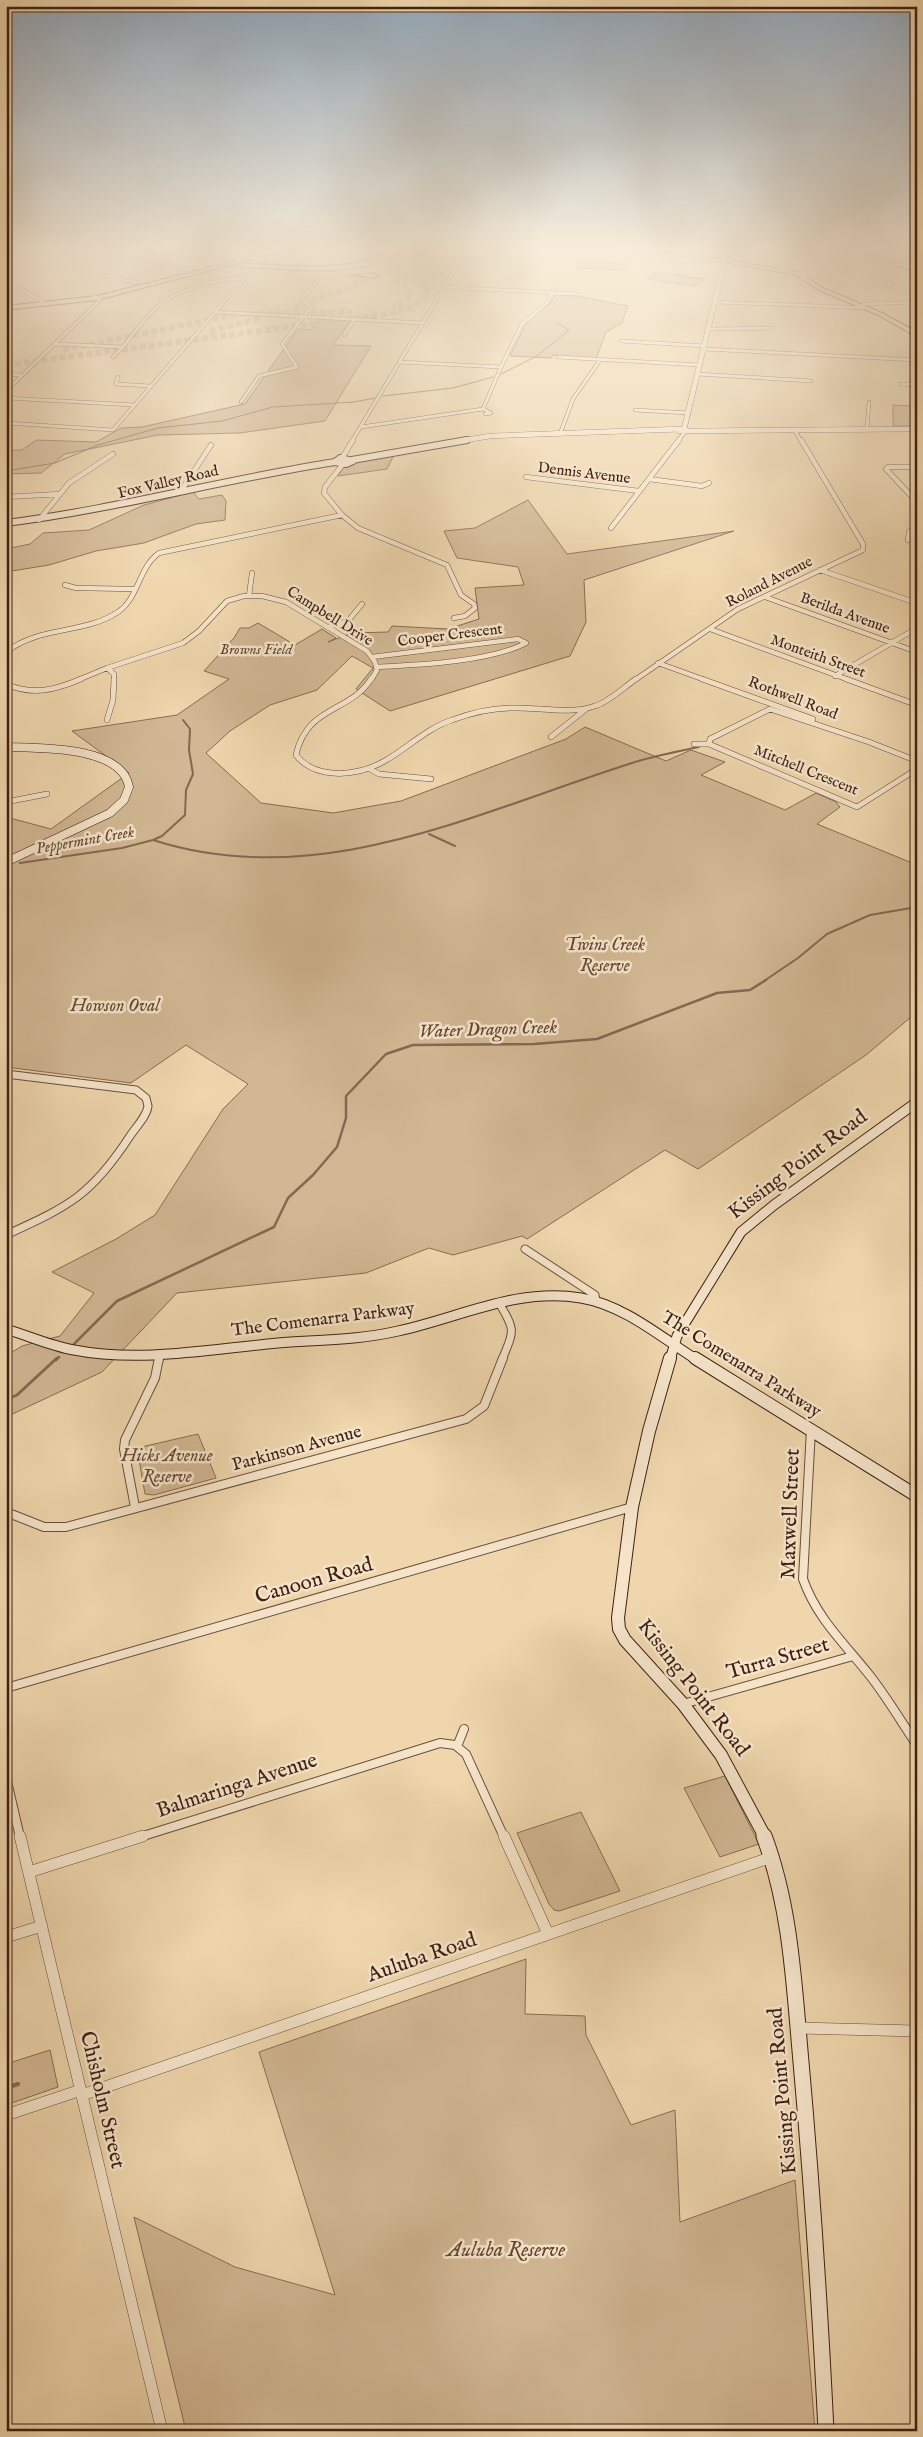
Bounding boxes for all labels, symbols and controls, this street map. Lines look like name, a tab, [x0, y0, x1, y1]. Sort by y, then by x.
street label: Dennis Avenue	[537, 458, 632, 488]
street label: Fox Valley Road	[116, 461, 221, 503]
street label: Roland Avenue	[722, 552, 816, 612]
street label: Campbell Drive	[283, 582, 377, 650]
street label: Berilda Avenue	[798, 588, 893, 638]
street label: Cooper Crescent	[397, 619, 503, 651]
street label: Monteith Street	[768, 630, 868, 682]
park label: Browns Field	[220, 640, 293, 659]
street label: Rothwell Road	[746, 672, 841, 724]
street label: Mitchell Crescent	[751, 740, 861, 800]
water label: Peppermint Creek	[34, 822, 136, 859]
park label: Twins Creek Reserve	[565, 934, 645, 978]
park label: Howson Oval	[69, 995, 161, 1018]
water label: Water Dragon Creek	[418, 1016, 558, 1044]
street label: Kissing Point Road	[723, 1103, 874, 1226]
street label: The Comenarra Parkway	[230, 1297, 416, 1343]
street label: The Comenarra Parkway	[657, 1306, 825, 1424]
street label: Parkinson Avenue	[230, 1421, 364, 1477]
park label: Hicks Avenue Reserve	[120, 1445, 213, 1489]
street label: Maxwell Street	[775, 1448, 807, 1580]
street label: Canoon Road	[252, 1551, 377, 1611]
street label: Kissing Point Road	[631, 1614, 756, 1763]
street label: Turra Street	[724, 1631, 832, 1687]
street label: Balmaringa Avenue	[153, 1747, 321, 1825]
street label: Auluba Road	[363, 1926, 481, 1990]
street label: Kissing Point Road	[762, 2006, 804, 2176]
street label: Chisholm Street	[73, 2029, 131, 2171]
park label: Auluba Reserve	[445, 2237, 565, 2264]

